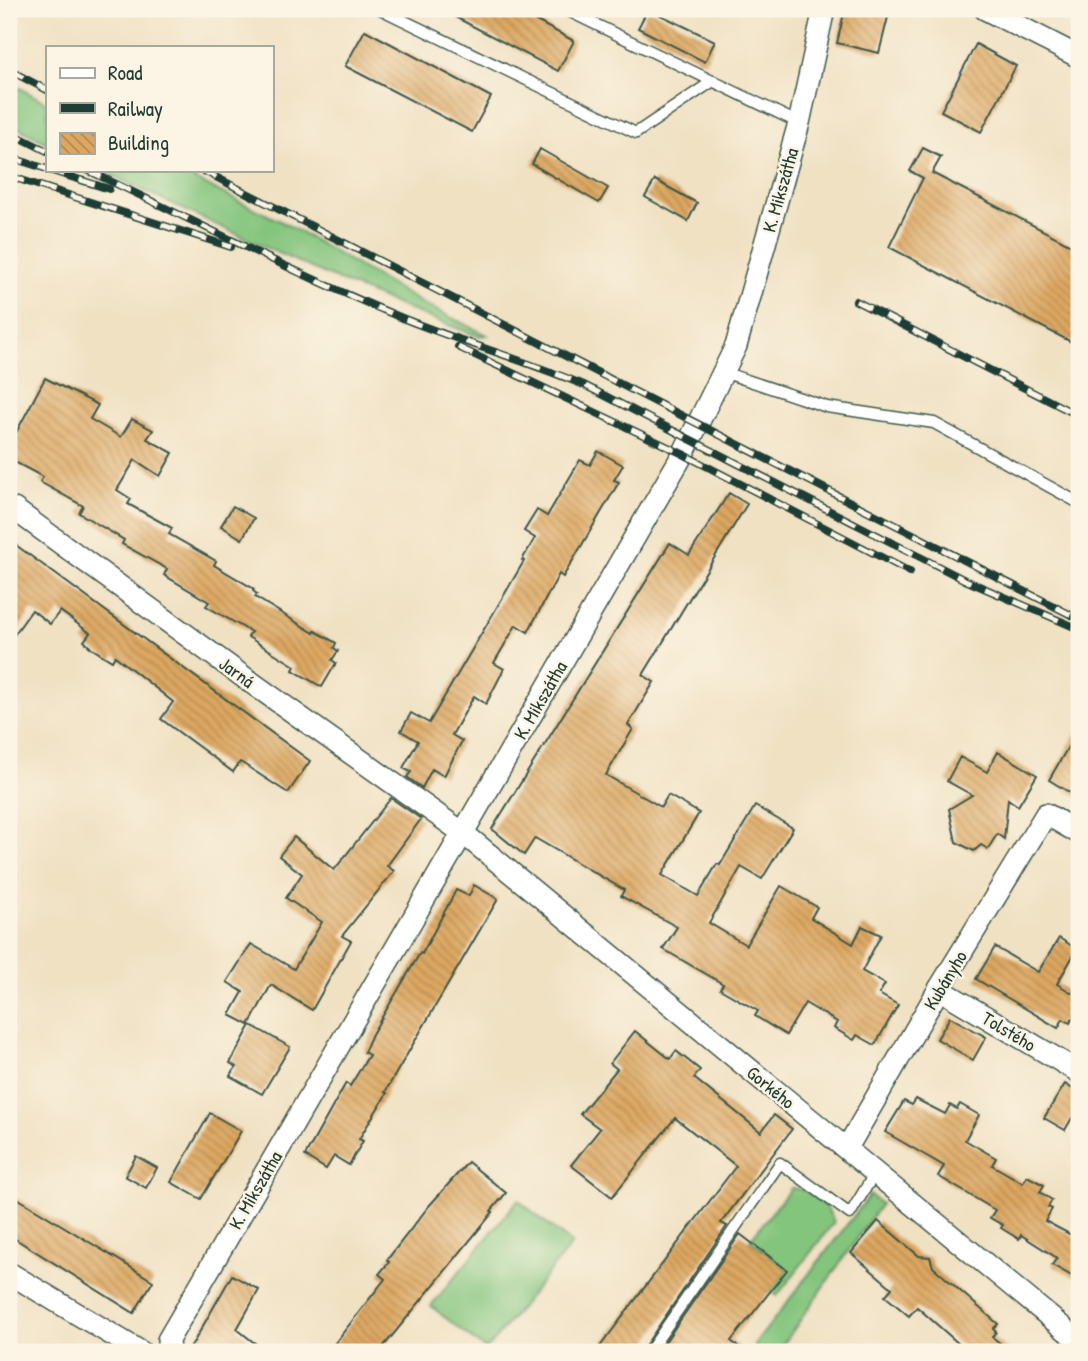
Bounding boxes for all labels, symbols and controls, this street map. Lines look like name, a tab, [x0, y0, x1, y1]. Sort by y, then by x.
legend	[46, 46, 273, 172]
text: Road	[108, 58, 142, 87]
text: Railway	[108, 94, 163, 123]
text: Building	[108, 128, 169, 157]
street label: K. Mikszátha	[756, 144, 805, 235]
street label: Jarná	[214, 650, 260, 694]
street label: K. Mikszátha	[507, 655, 573, 744]
street label: Kubányho	[917, 945, 973, 1015]
street label: Tolstého	[977, 1005, 1041, 1057]
street label: Gorkého	[741, 1060, 801, 1115]
street label: K. Mikszátha	[222, 1145, 288, 1234]

